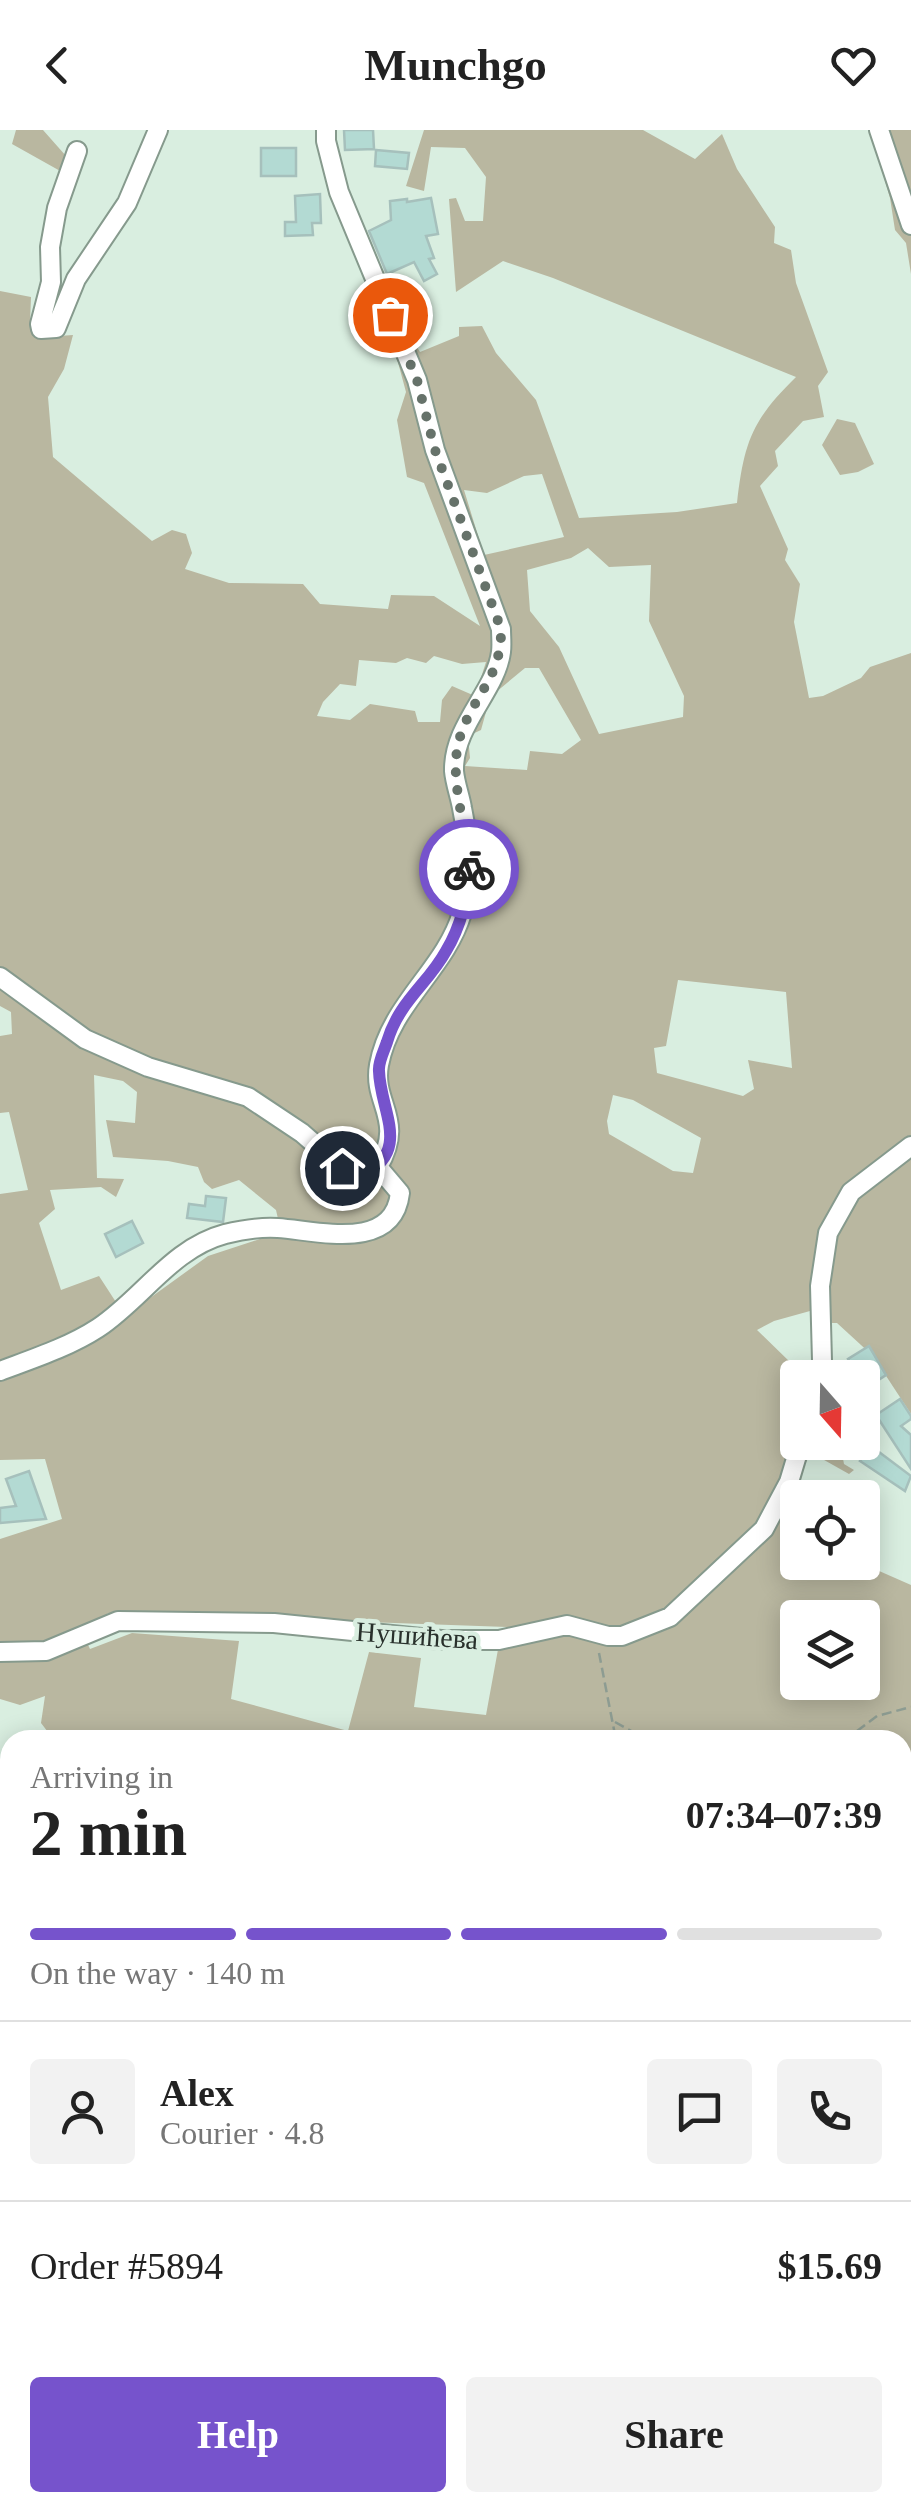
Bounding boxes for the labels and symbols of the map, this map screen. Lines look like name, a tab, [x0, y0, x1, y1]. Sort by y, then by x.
pin	[348, 273, 433, 358]
courier	[419, 819, 519, 919]
pin	[300, 1126, 385, 1211]
north arrow	[780, 1360, 880, 1460]
street label: Нушићева	[355, 1616, 480, 1655]

